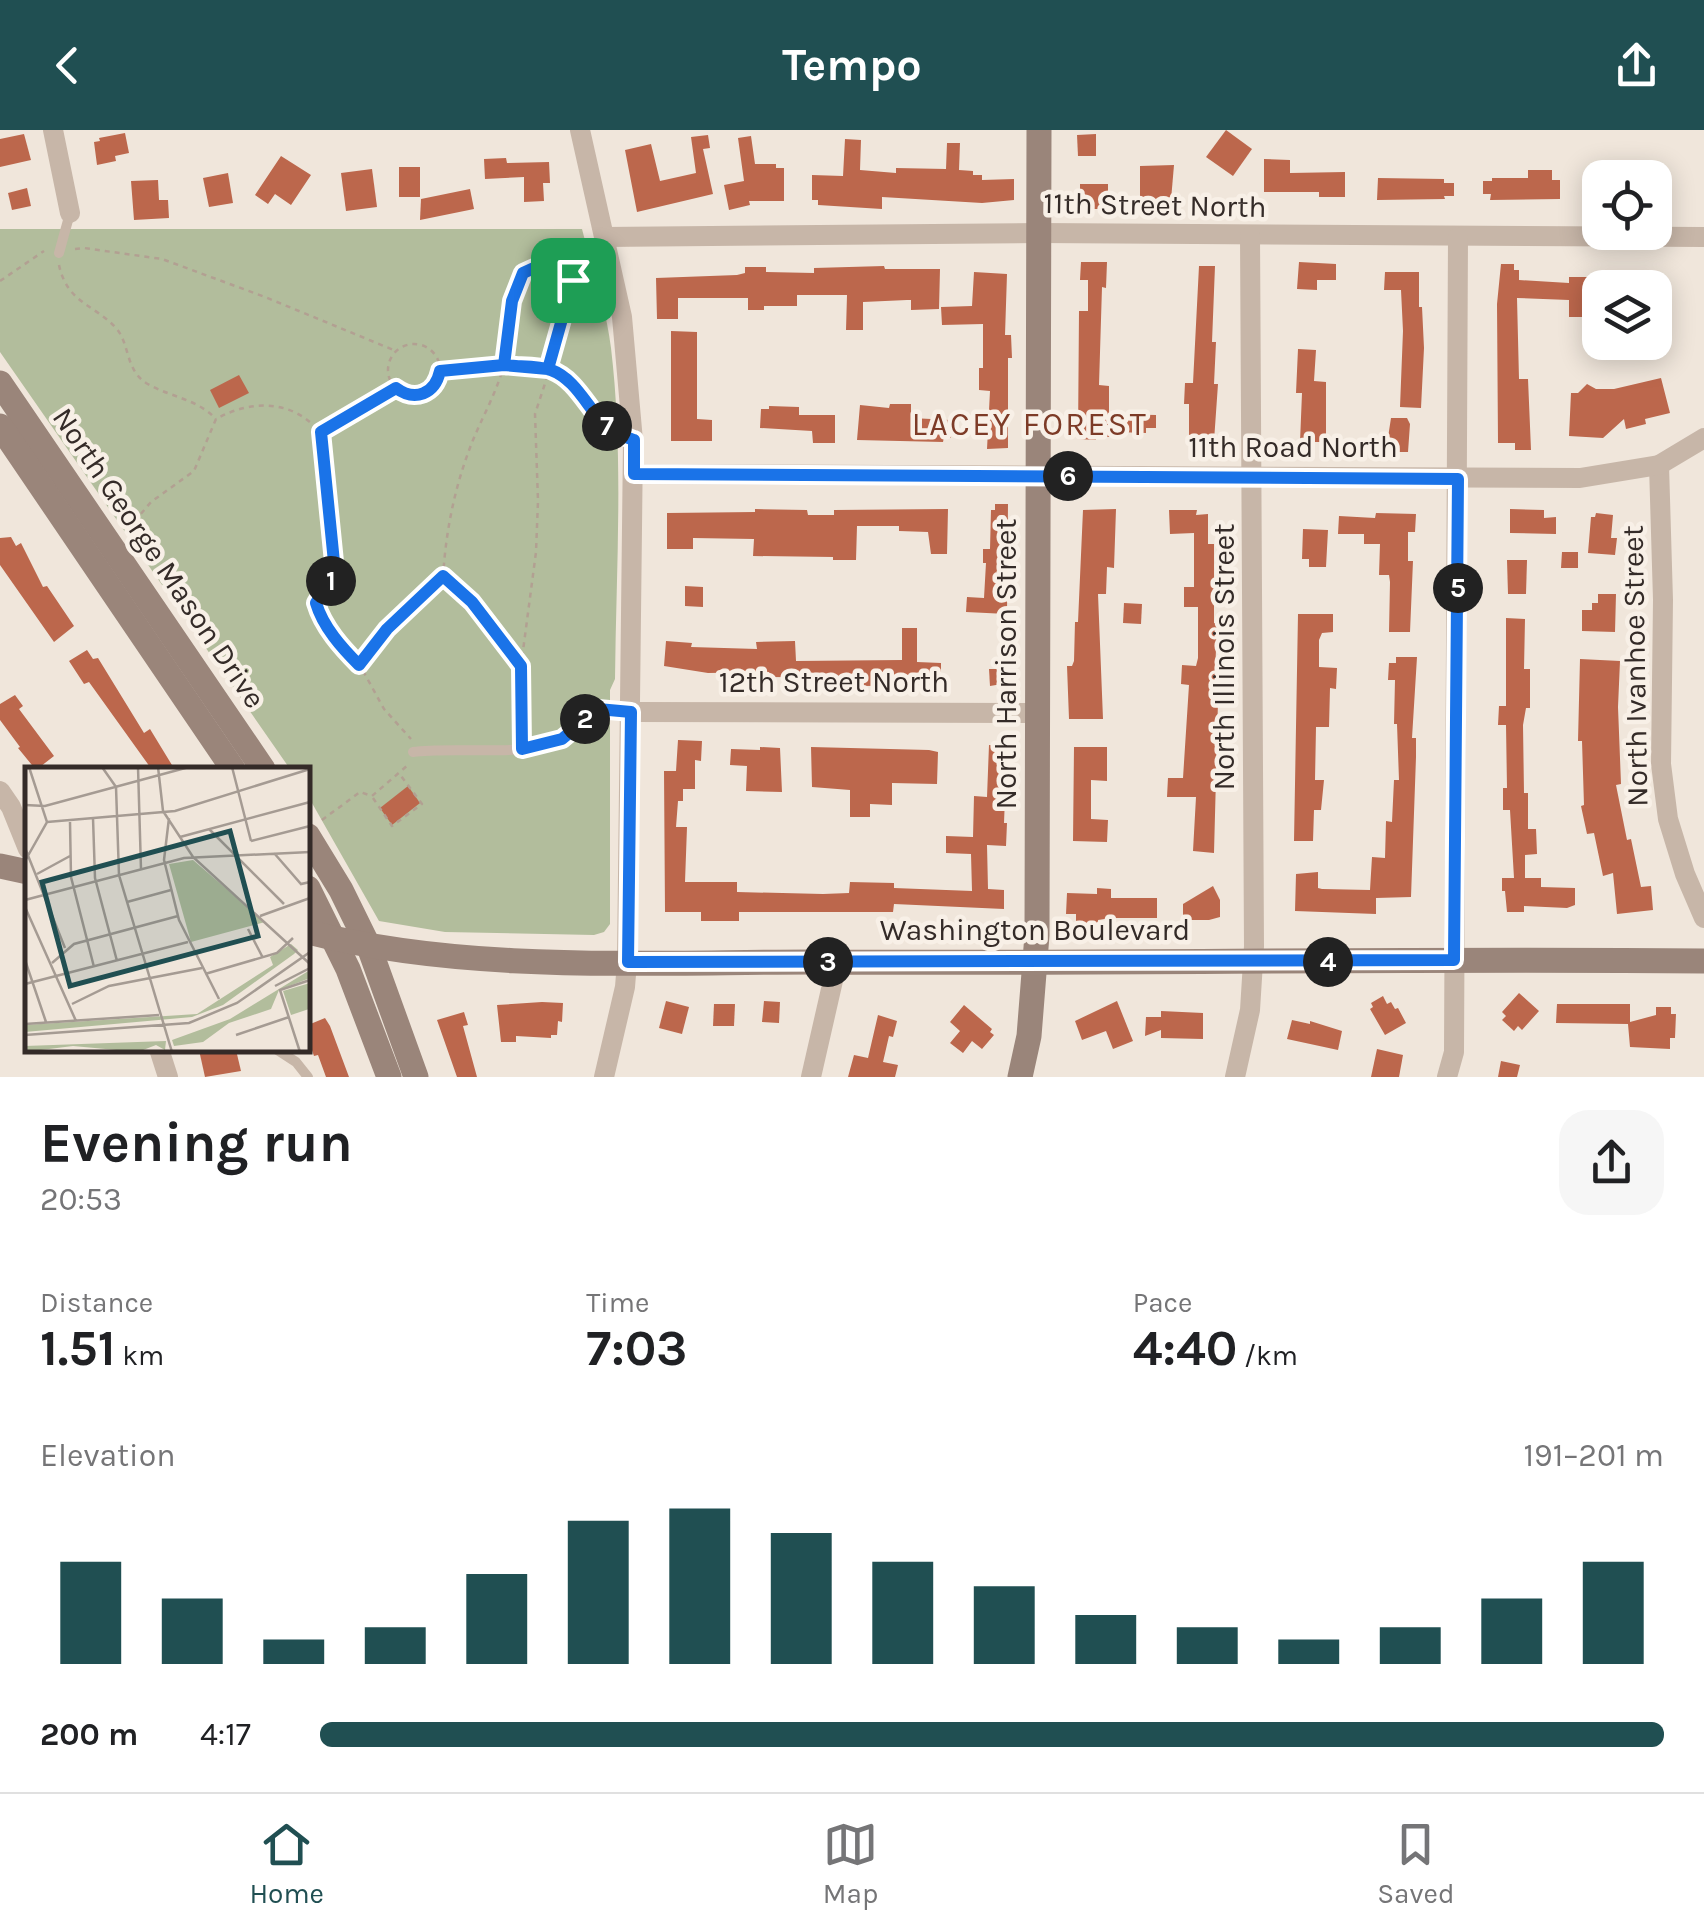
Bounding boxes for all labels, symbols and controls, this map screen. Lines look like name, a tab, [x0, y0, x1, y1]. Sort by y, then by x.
icon: back	[40, 38, 95, 93]
icon: share	[1609, 38, 1664, 93]
text: Tempo	[782, 39, 922, 91]
map controls	[1582, 160, 1672, 360]
button: locate	[1582, 160, 1672, 250]
street label: 11th Street North	[1043, 185, 1267, 225]
pin	[531, 238, 616, 323]
icon: arrive	[546, 253, 601, 308]
button: layers	[1582, 270, 1672, 360]
street label: North George Mason Drive	[45, 401, 273, 715]
pin: 7	[582, 401, 632, 451]
district label: LACEY FOREST	[912, 406, 1148, 443]
text: 7	[600, 409, 614, 442]
street label: 11th Road North	[1188, 429, 1398, 465]
pin: 6	[1043, 451, 1093, 501]
text: 6	[1060, 459, 1077, 492]
street label: North Harrison Street	[988, 518, 1024, 810]
street label: North Illinois Street	[1206, 523, 1242, 791]
street label: North Ivanhoe Street	[1615, 525, 1655, 807]
pin: 1	[306, 556, 356, 606]
pin: 5	[1433, 563, 1483, 613]
text: 1	[326, 564, 336, 597]
text: 5	[1450, 571, 1466, 604]
street label: 12th Street North	[719, 664, 949, 700]
pin: 2	[560, 694, 610, 744]
text: 2	[577, 702, 593, 735]
inset map	[25, 767, 310, 1052]
street label: Washington Boulevard	[880, 912, 1190, 948]
pin: 3	[803, 937, 853, 987]
pin: 4	[1303, 937, 1353, 987]
text: 3	[819, 945, 837, 978]
text: 4	[1320, 945, 1336, 978]
button: share	[1559, 1110, 1664, 1215]
text: Evening run	[40, 1111, 353, 1175]
text: 20:53	[40, 1181, 122, 1218]
text: Distance	[40, 1286, 153, 1319]
text: Time	[586, 1286, 649, 1319]
text: Pace	[1133, 1286, 1192, 1319]
text: 1.51	[40, 1319, 116, 1378]
text: 7:03	[586, 1319, 687, 1378]
text: 4:40	[1133, 1319, 1237, 1378]
text: km	[116, 1339, 164, 1372]
text: /km	[1237, 1339, 1298, 1372]
text: Elevation	[40, 1437, 175, 1474]
text: 191–201 m	[1524, 1437, 1664, 1474]
text: 200 m	[40, 1716, 138, 1753]
text: 4:17	[200, 1716, 251, 1753]
tab: Home	[249, 1817, 324, 1910]
tab: Map	[823, 1817, 878, 1910]
tab: Saved	[1377, 1817, 1455, 1910]

